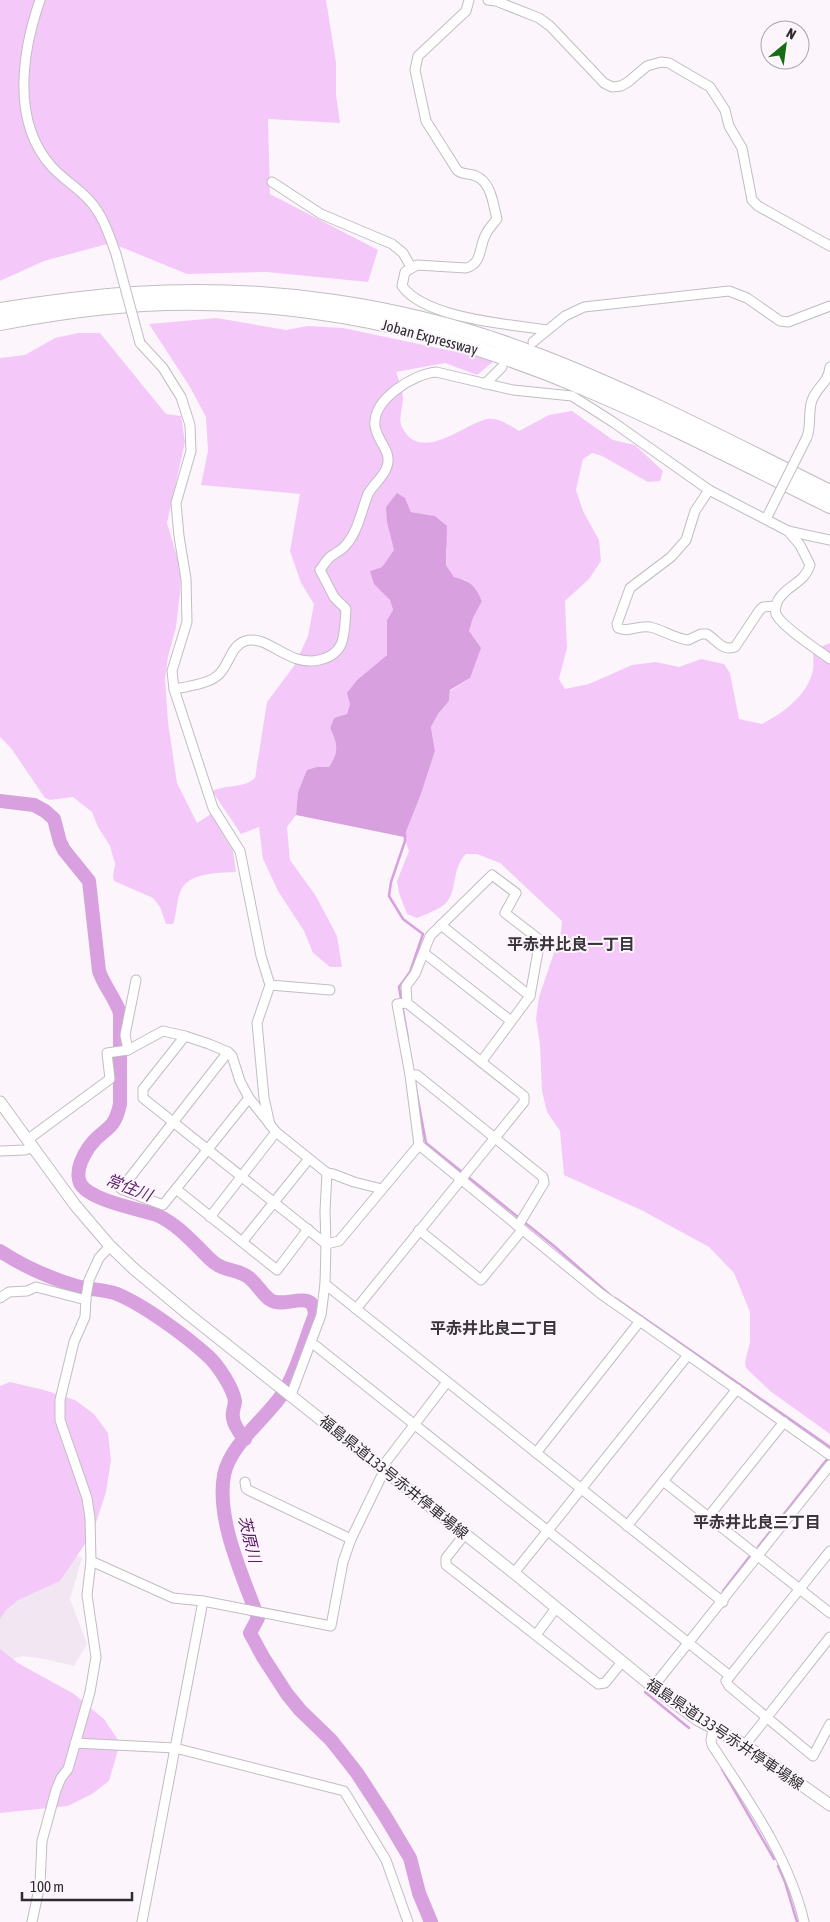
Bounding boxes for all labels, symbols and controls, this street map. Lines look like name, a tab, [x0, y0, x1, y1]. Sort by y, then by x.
north arrow	[760, 20, 810, 70]
text: N	[784, 25, 799, 43]
street label: Joban Expressway	[380, 316, 480, 358]
district label: 平赤井比良一丁目	[507, 935, 635, 953]
water label: 常住川	[103, 1170, 156, 1205]
district label: 平赤井比良二丁目	[430, 1319, 558, 1337]
street label: 福島県道133号赤井停車場線	[316, 1412, 472, 1542]
district label: 平赤井比良三丁目	[693, 1513, 821, 1531]
water label: 茨原川	[235, 1514, 265, 1566]
street label: 福島県道133号赤井停車場線	[643, 1675, 807, 1793]
scale bar	[22, 1870, 132, 1902]
text: 100 m	[30, 1878, 64, 1895]

